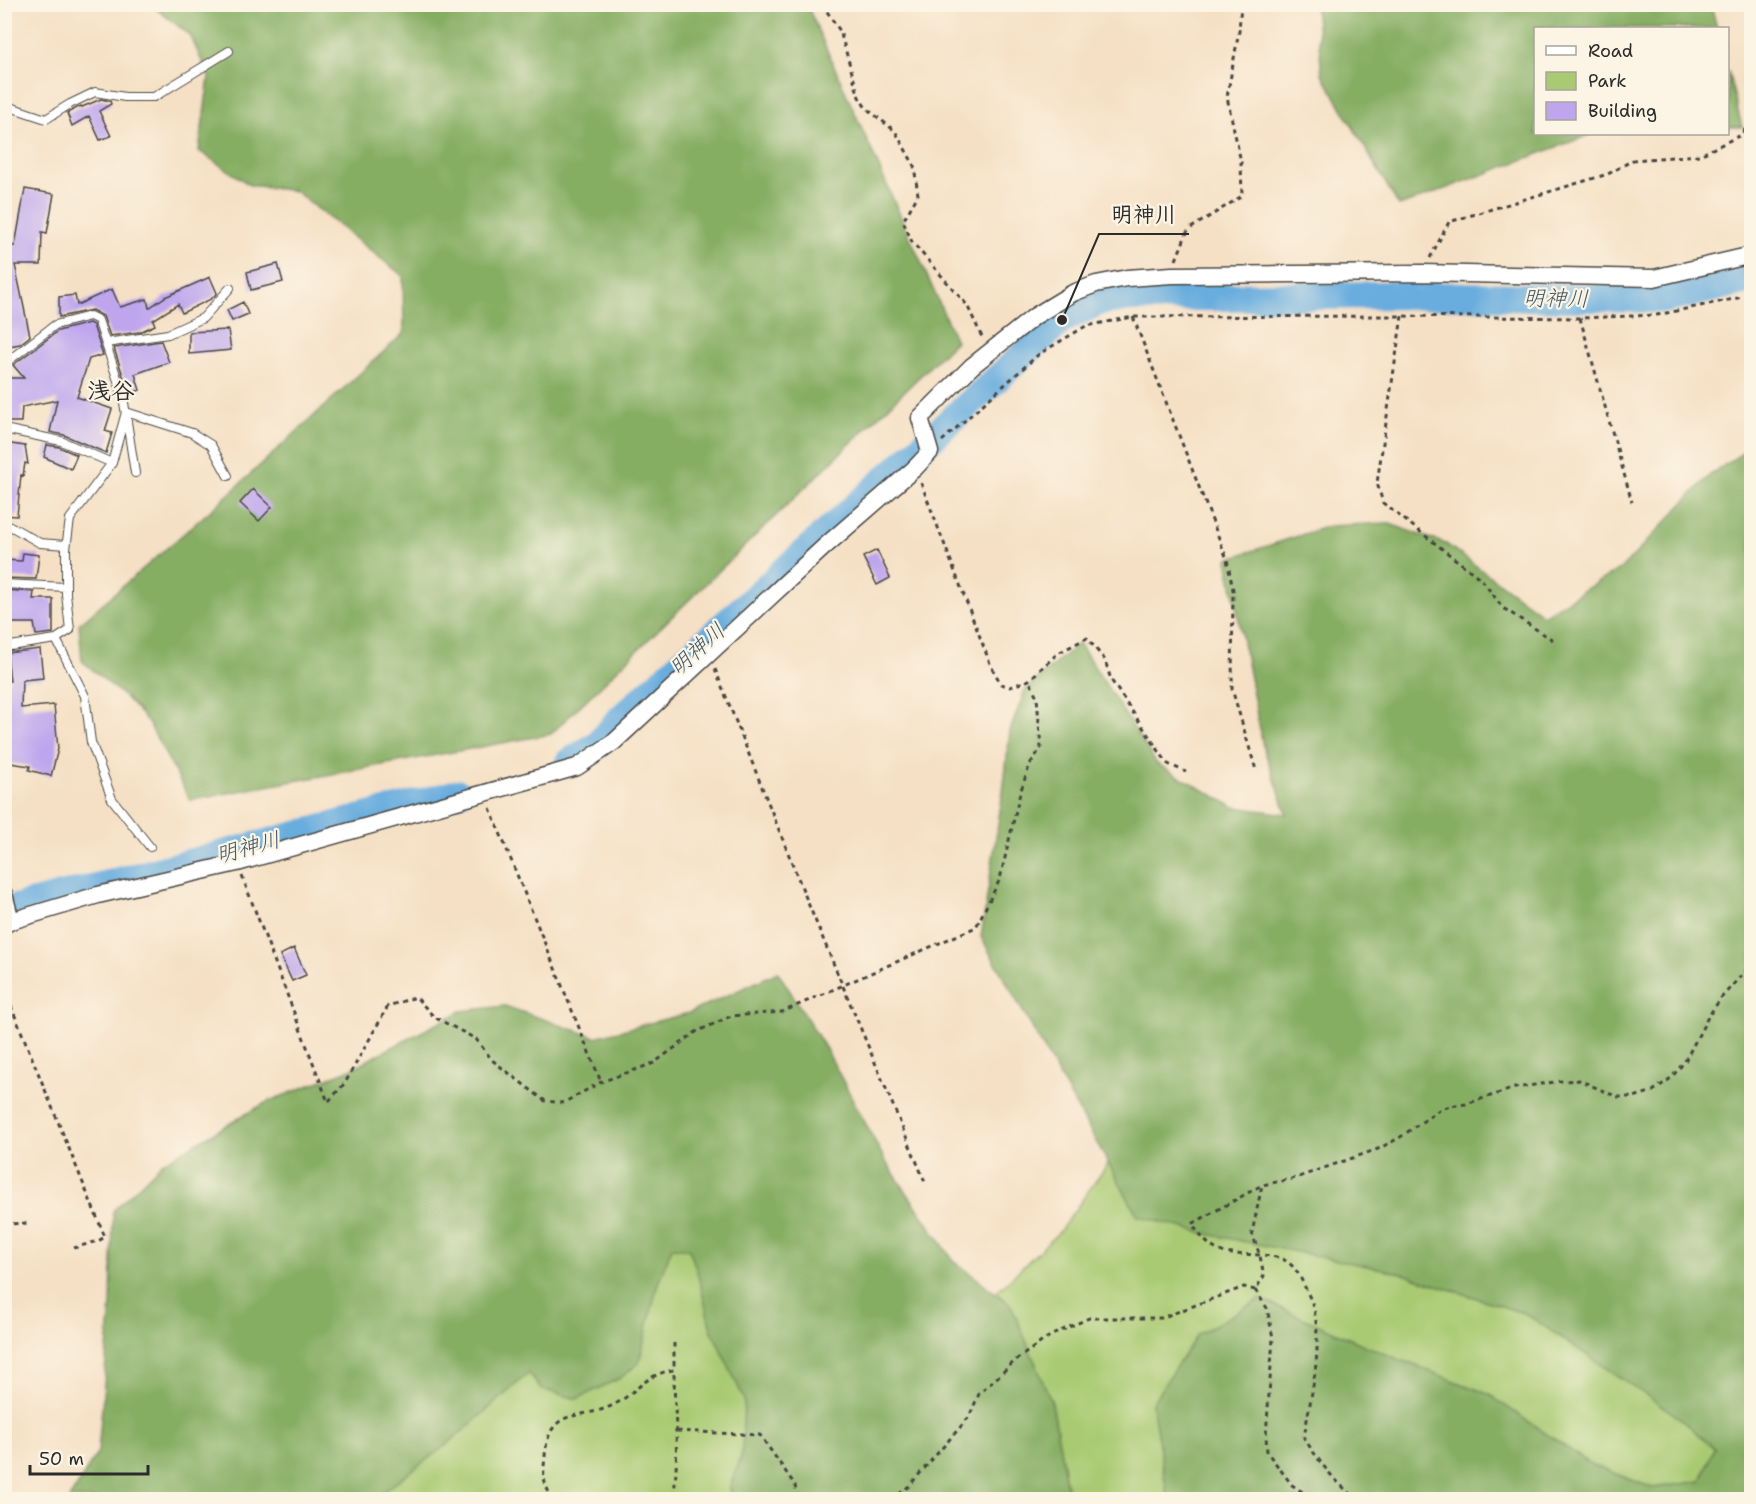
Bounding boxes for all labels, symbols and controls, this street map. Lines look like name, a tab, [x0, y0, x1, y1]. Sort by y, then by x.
legend	[1534, 27, 1729, 135]
text: Road	[1588, 39, 1633, 63]
text: Park	[1588, 69, 1627, 93]
text: Building	[1588, 99, 1657, 123]
callout: 明神川	[1099, 194, 1189, 234]
text: 明神川	[1111, 200, 1177, 229]
water label: 明神川	[1523, 283, 1589, 313]
district label: 浅谷	[87, 375, 135, 407]
water label: 明神川	[663, 616, 731, 682]
water label: 明神川	[212, 824, 284, 870]
scale bar	[30, 1438, 148, 1476]
text: 50 m	[39, 1447, 84, 1471]

